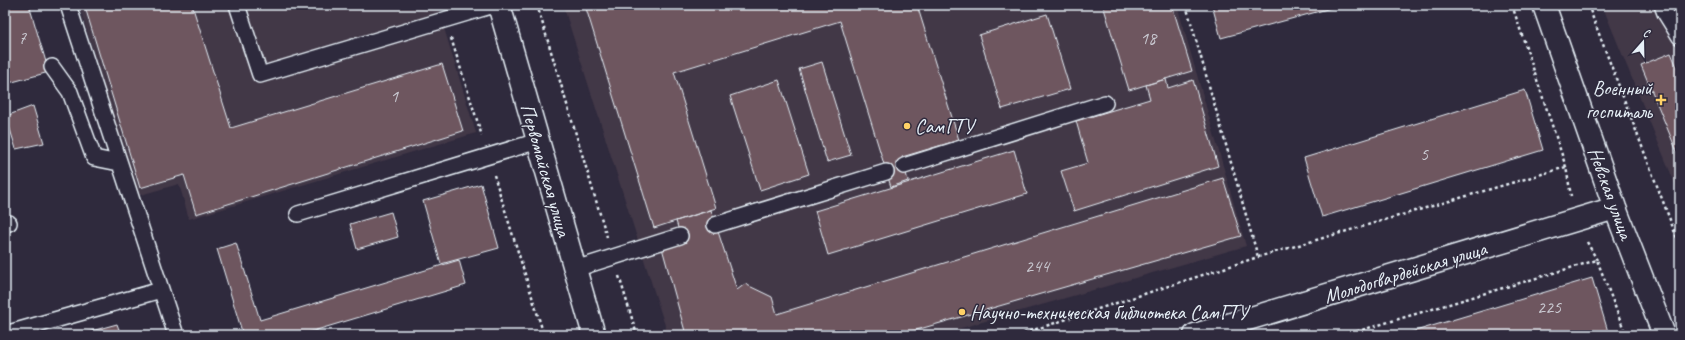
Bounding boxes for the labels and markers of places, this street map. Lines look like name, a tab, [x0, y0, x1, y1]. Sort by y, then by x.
place label: Военный госпиталь	[1586, 76, 1654, 124]
marker: Военный госпиталь	[1655, 94, 1667, 106]
place label: СамГТУ	[915, 114, 976, 139]
marker: СамГТУ	[902, 121, 912, 131]
place label: Научно-техническая библиотека СамГТУ	[970, 300, 1251, 325]
marker: Научно-техническая библиотека СамГТУ	[957, 307, 967, 317]

